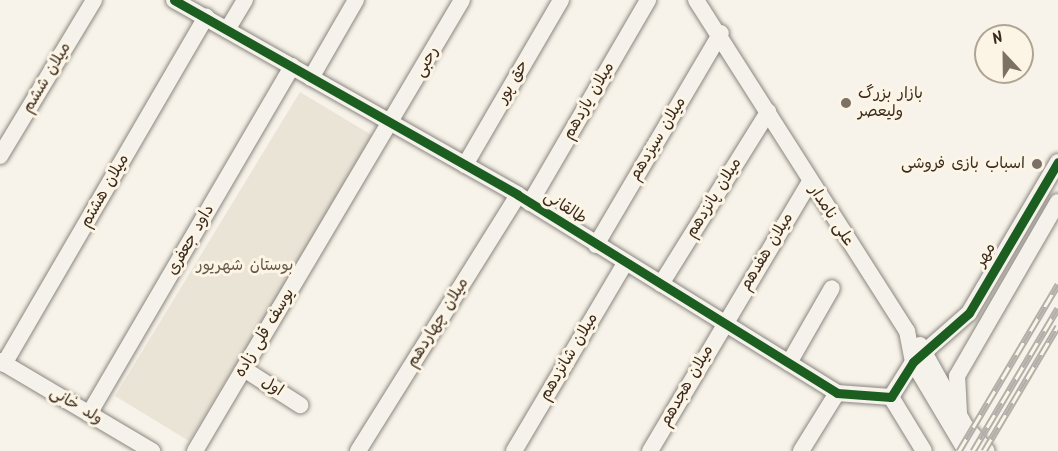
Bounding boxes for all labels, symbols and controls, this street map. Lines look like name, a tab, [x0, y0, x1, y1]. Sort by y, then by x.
north arrow	[974, 24, 1034, 84]
text: N	[988, 25, 1007, 52]
street label: میلان ششم	[19, 39, 75, 117]
street label: رحبی	[411, 43, 443, 81]
street label: حق پور	[493, 57, 533, 107]
street label: میلان یازدهم	[559, 59, 619, 143]
place label: بازار بزرگ ولیعصر	[858, 84, 923, 122]
street label: میلان سیزدهم	[626, 94, 690, 184]
marker: بازار بزرگ ولیعصر	[839, 96, 853, 110]
street label: میلان هشتم	[76, 151, 134, 231]
street label: میلان پانزدهم	[682, 154, 746, 242]
place label: اسباب بازی فروشی	[901, 154, 1025, 174]
marker: اسباب بازی فروشی	[1030, 157, 1044, 171]
street label: علی نامدار	[804, 182, 858, 250]
street label: طالقانی	[540, 187, 590, 229]
street label: داود جعفری	[163, 201, 219, 279]
street label: میلان هفدهم	[736, 210, 798, 294]
street label: مهر	[972, 240, 1000, 270]
park label: بوستان شهریور	[197, 256, 293, 276]
street label: میلان چهاردهم	[403, 275, 473, 371]
street label: یوسف قلی زاده	[231, 285, 299, 381]
street label: میلان شانزدهم	[535, 310, 603, 404]
street label: میلان هجدهم	[656, 342, 718, 430]
street label: اول	[258, 373, 286, 401]
street label: ولد خانی	[46, 383, 106, 429]

